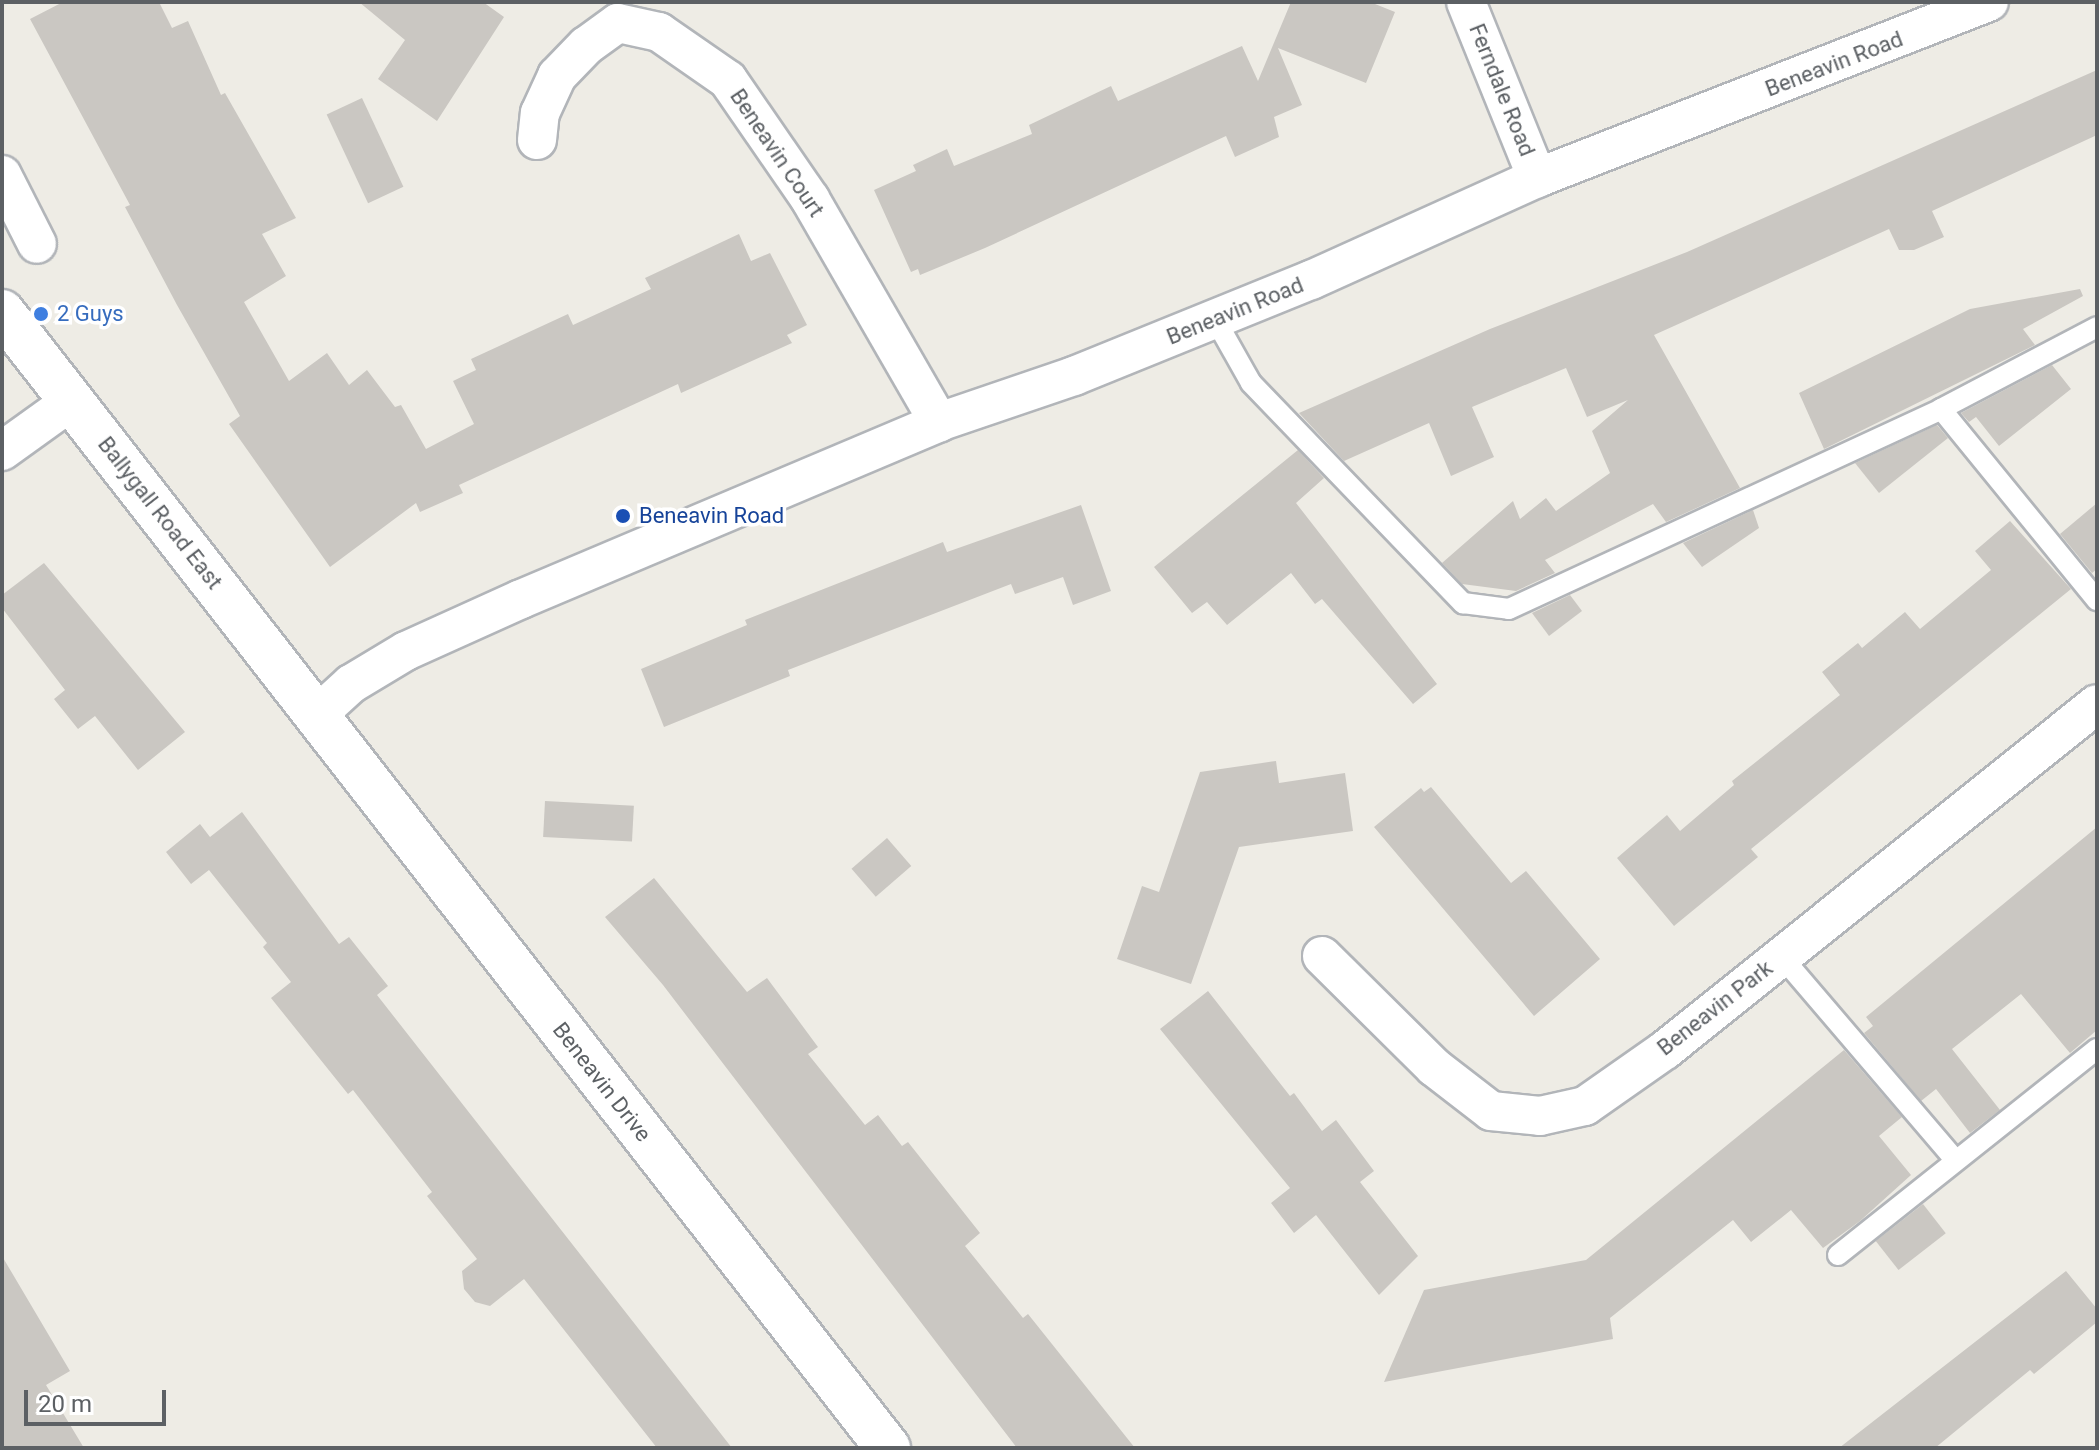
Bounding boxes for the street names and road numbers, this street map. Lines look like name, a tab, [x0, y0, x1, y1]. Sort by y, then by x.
street label: Ferndale Road	[1463, 20, 1541, 160]
street label: Beneavin Road	[1762, 26, 1906, 102]
street label: Beneavin Court	[724, 84, 830, 222]
street label: Beneavin Road	[1163, 272, 1307, 350]
street label: Ballygall Road East	[92, 432, 228, 594]
street label: Beneavin Park	[1652, 955, 1778, 1061]
street label: Beneavin Drive	[547, 1017, 657, 1147]

